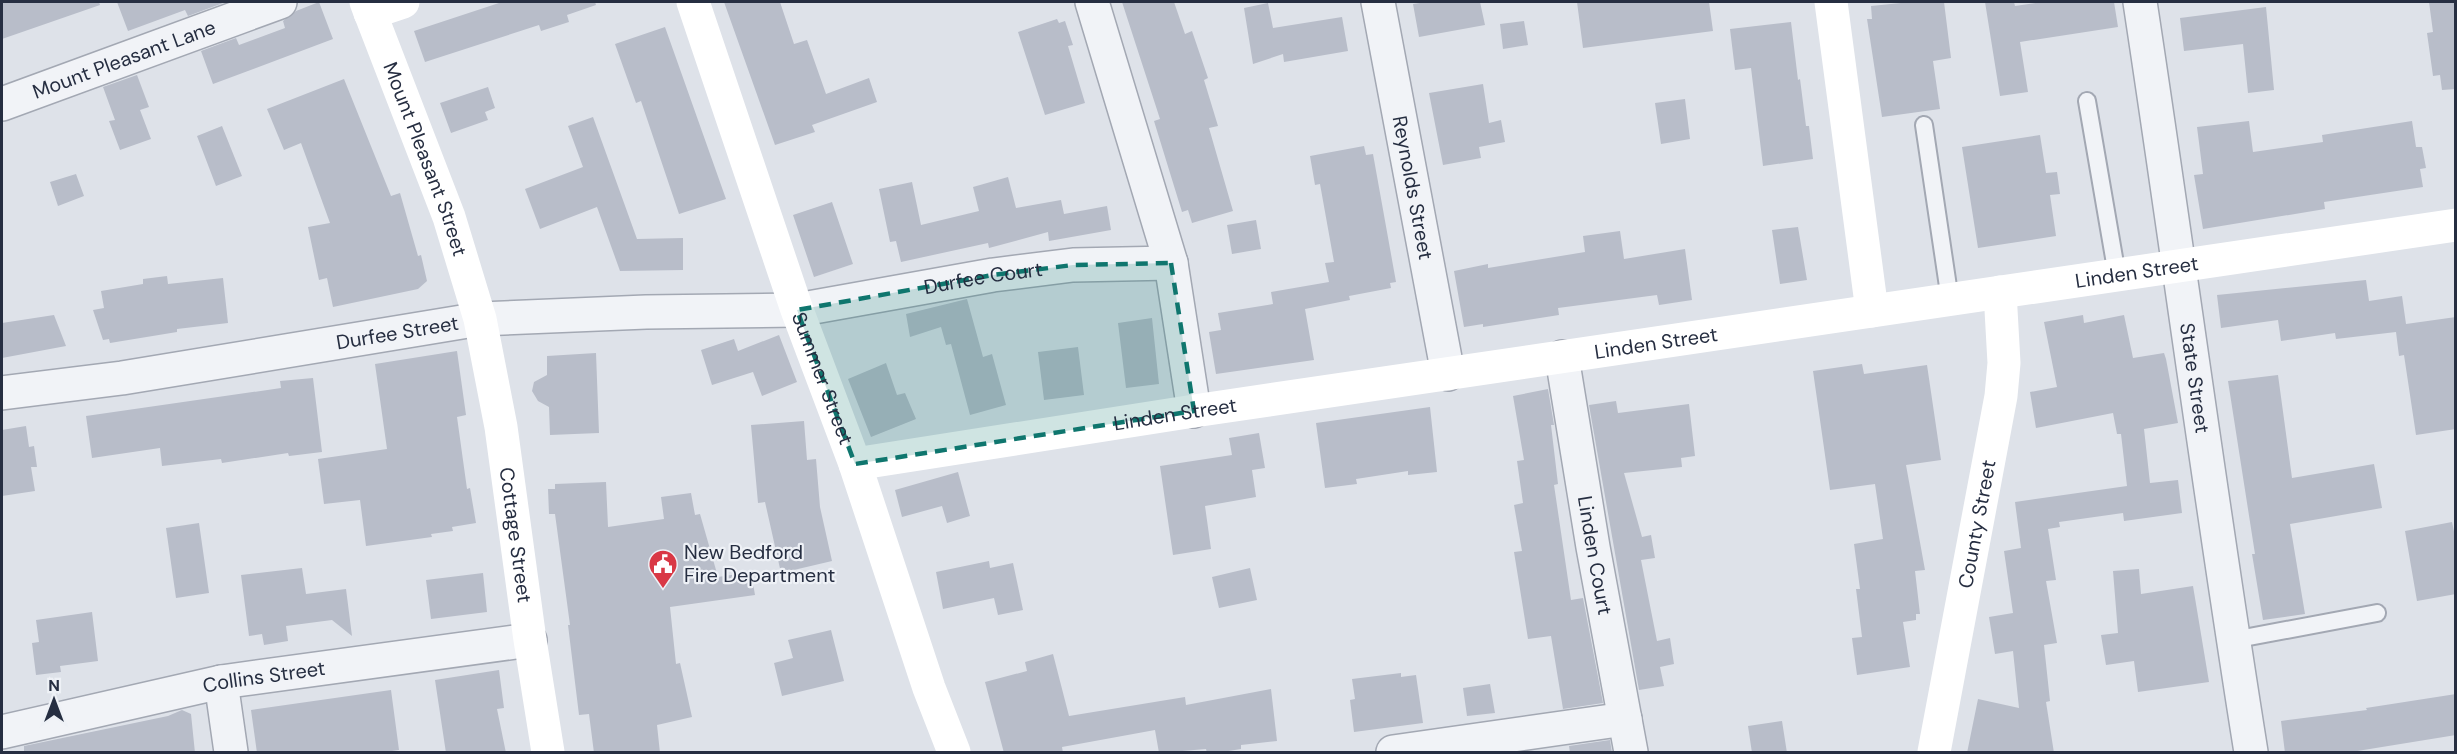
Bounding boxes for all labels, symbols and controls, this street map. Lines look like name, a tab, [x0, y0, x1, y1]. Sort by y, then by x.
street label: Mount Pleasant Lane	[29, 14, 219, 105]
street label: Mount Pleasant Street	[377, 58, 473, 259]
street label: Reynolds Street	[1387, 114, 1439, 262]
street label: Linden Street	[2073, 250, 2200, 294]
street label: Durfee Court	[922, 256, 1044, 300]
street label: Summer Street	[786, 308, 860, 448]
street label: Durfee Street	[334, 310, 461, 356]
street label: Linden Street	[1593, 321, 1719, 365]
street label: State Street	[2174, 321, 2216, 435]
street label: Linden Street	[1112, 392, 1239, 436]
street label: County Street	[1952, 457, 2002, 590]
street label: Cottage Street	[494, 465, 538, 604]
street label: Linden Court	[1572, 494, 1618, 617]
place label: New Bedford Fire Department	[684, 539, 836, 588]
public building icon: New Bedford Fire Department	[647, 548, 679, 590]
street label: Collins Street	[200, 655, 327, 699]
north arrow	[24, 670, 84, 730]
text: N	[48, 675, 60, 696]

